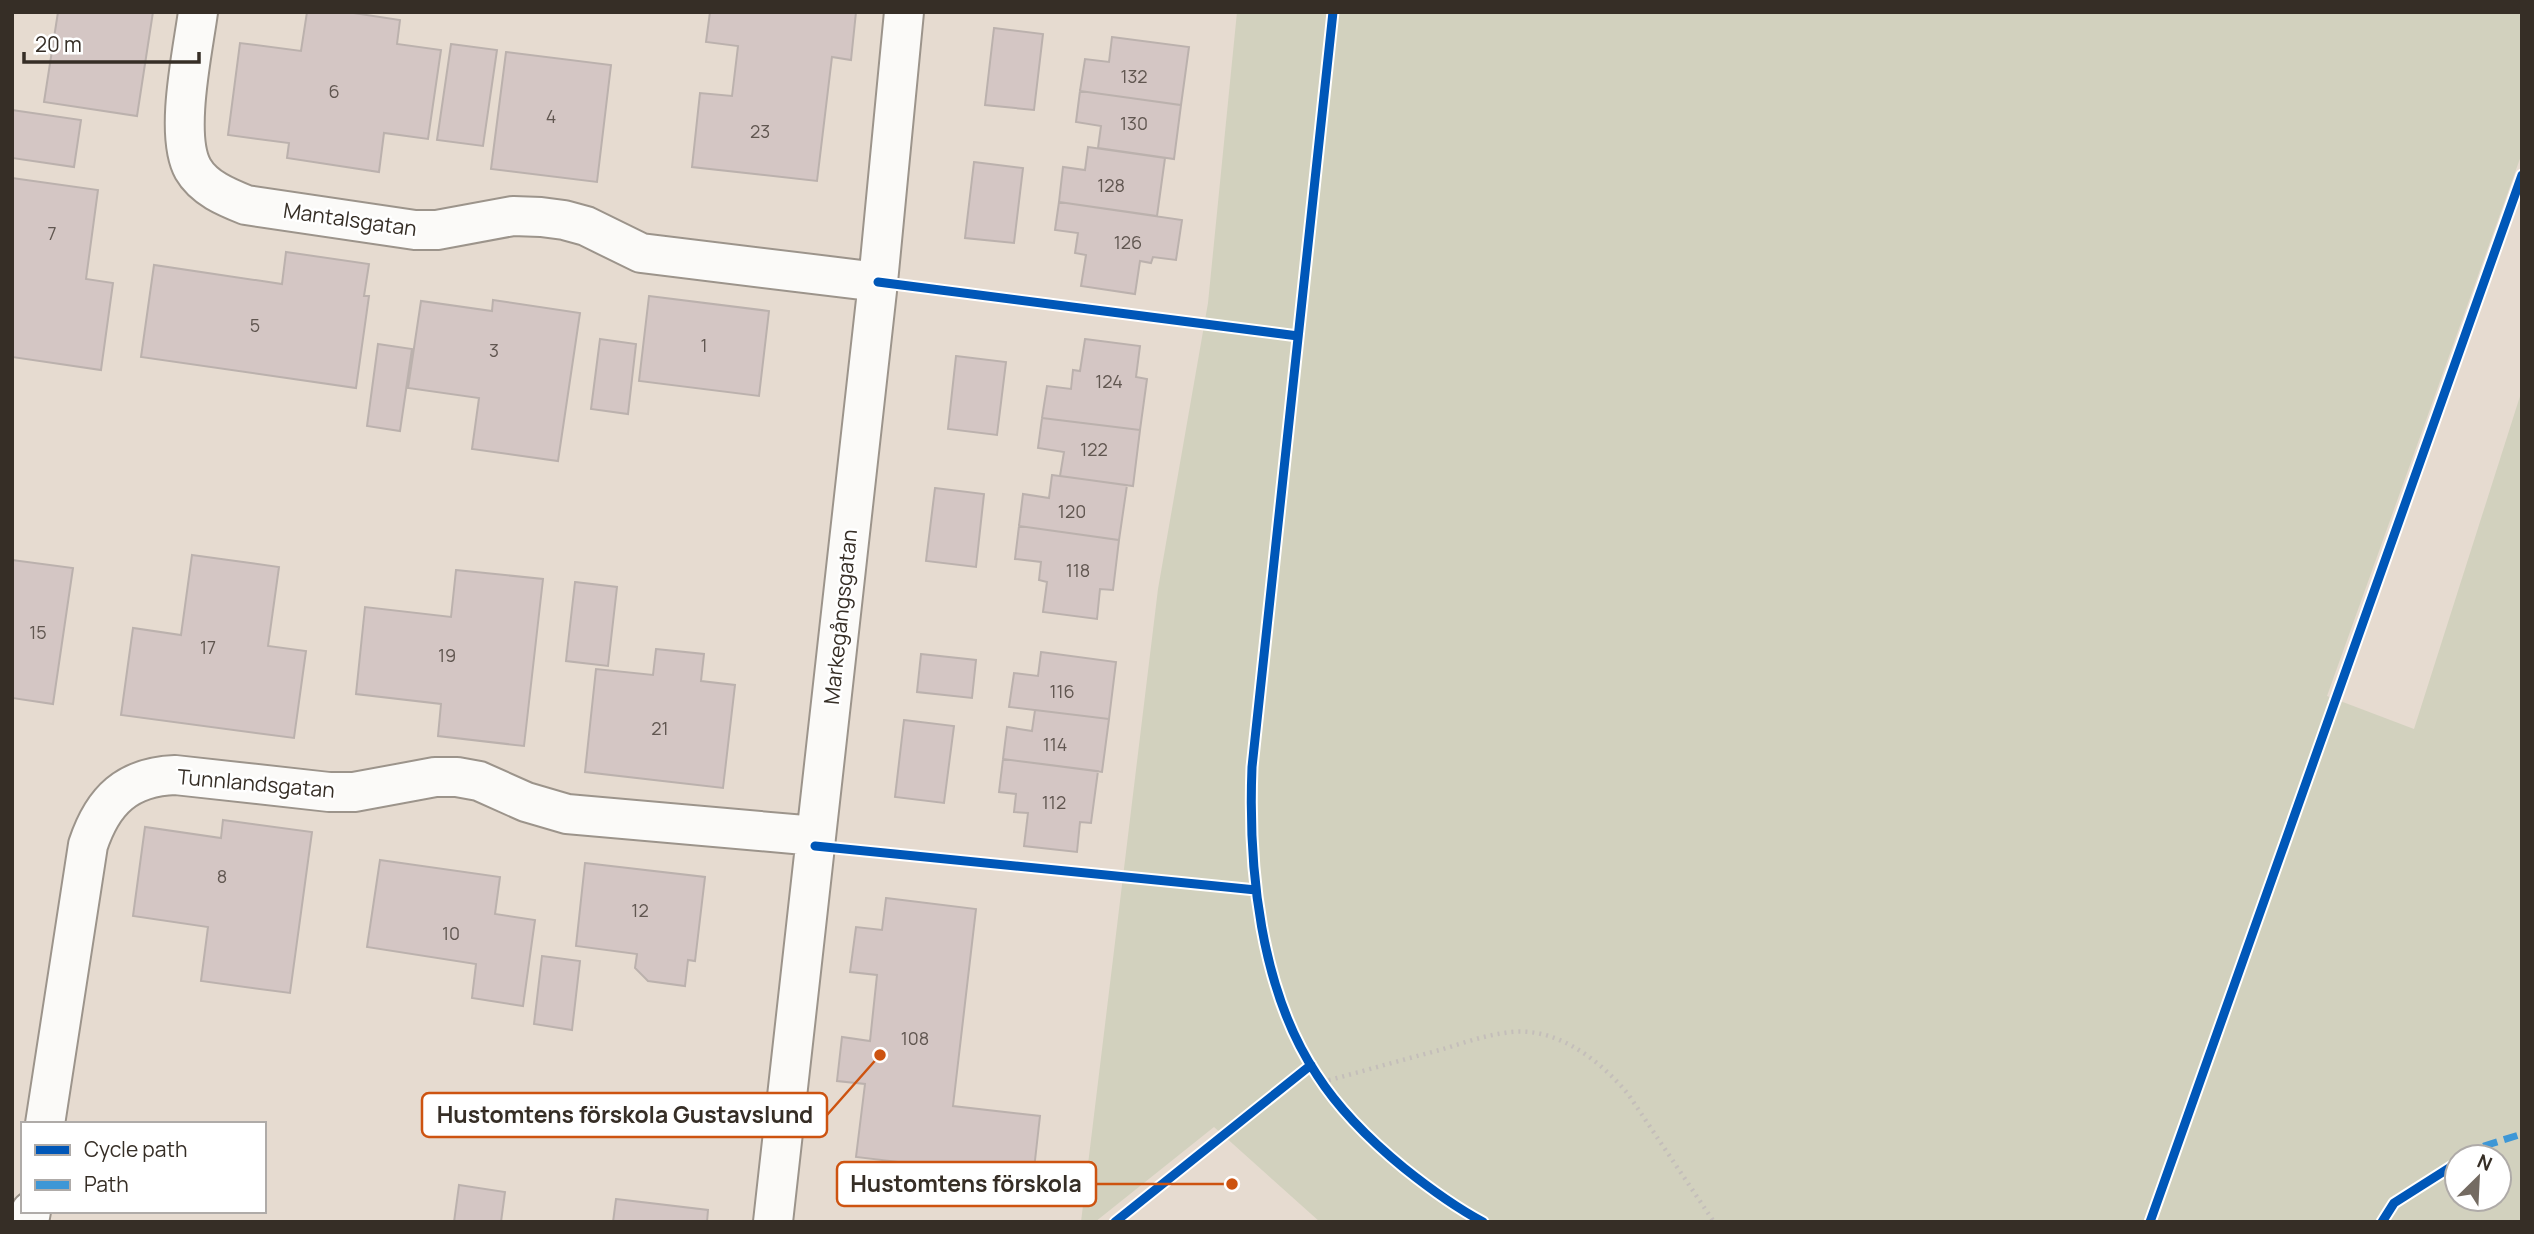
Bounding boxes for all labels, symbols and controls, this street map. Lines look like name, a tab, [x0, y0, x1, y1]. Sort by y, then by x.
scale bar	[24, 21, 200, 65]
text: 20 m	[35, 30, 82, 58]
house number: 132	[1120, 64, 1148, 88]
house number: 6	[328, 79, 340, 103]
house number: 4	[546, 104, 556, 128]
house number: 130	[1120, 111, 1148, 135]
house number: 23	[750, 119, 770, 143]
house number: 128	[1097, 173, 1125, 197]
street label: Mantalsgatan	[282, 196, 419, 242]
house number: 7	[47, 221, 57, 245]
house number: 126	[1114, 230, 1142, 254]
house number: 5	[250, 313, 260, 337]
house number: 1	[700, 333, 708, 357]
house number: 3	[489, 338, 499, 362]
house number: 124	[1095, 369, 1123, 393]
house number: 122	[1080, 437, 1108, 461]
house number: 120	[1058, 499, 1086, 523]
street label: Markegångsgatan	[817, 528, 863, 706]
house number: 118	[1066, 558, 1090, 582]
house number: 15	[29, 620, 47, 644]
house number: 17	[200, 635, 216, 659]
house number: 19	[438, 643, 456, 667]
house number: 116	[1049, 679, 1075, 703]
house number: 21	[651, 716, 669, 740]
house number: 114	[1043, 732, 1067, 756]
street label: Tunnlandsgatan	[176, 762, 336, 804]
house number: 112	[1042, 790, 1066, 814]
house number: 8	[217, 864, 227, 888]
house number: 12	[631, 898, 649, 922]
house number: 10	[442, 921, 460, 945]
house number: 108	[901, 1026, 929, 1050]
callout: Hustomtens förskola Gustavslund	[422, 1093, 827, 1137]
text: Hustomtens förskola Gustavslund	[437, 1098, 813, 1130]
legend	[21, 1122, 266, 1213]
text: Cycle path	[84, 1135, 187, 1163]
north arrow	[2443, 1143, 2513, 1213]
text: N	[2473, 1148, 2496, 1177]
callout: Hustomtens förskola	[837, 1162, 1096, 1206]
text: Hustomtens förskola	[850, 1167, 1082, 1199]
text: Path	[84, 1170, 129, 1198]

